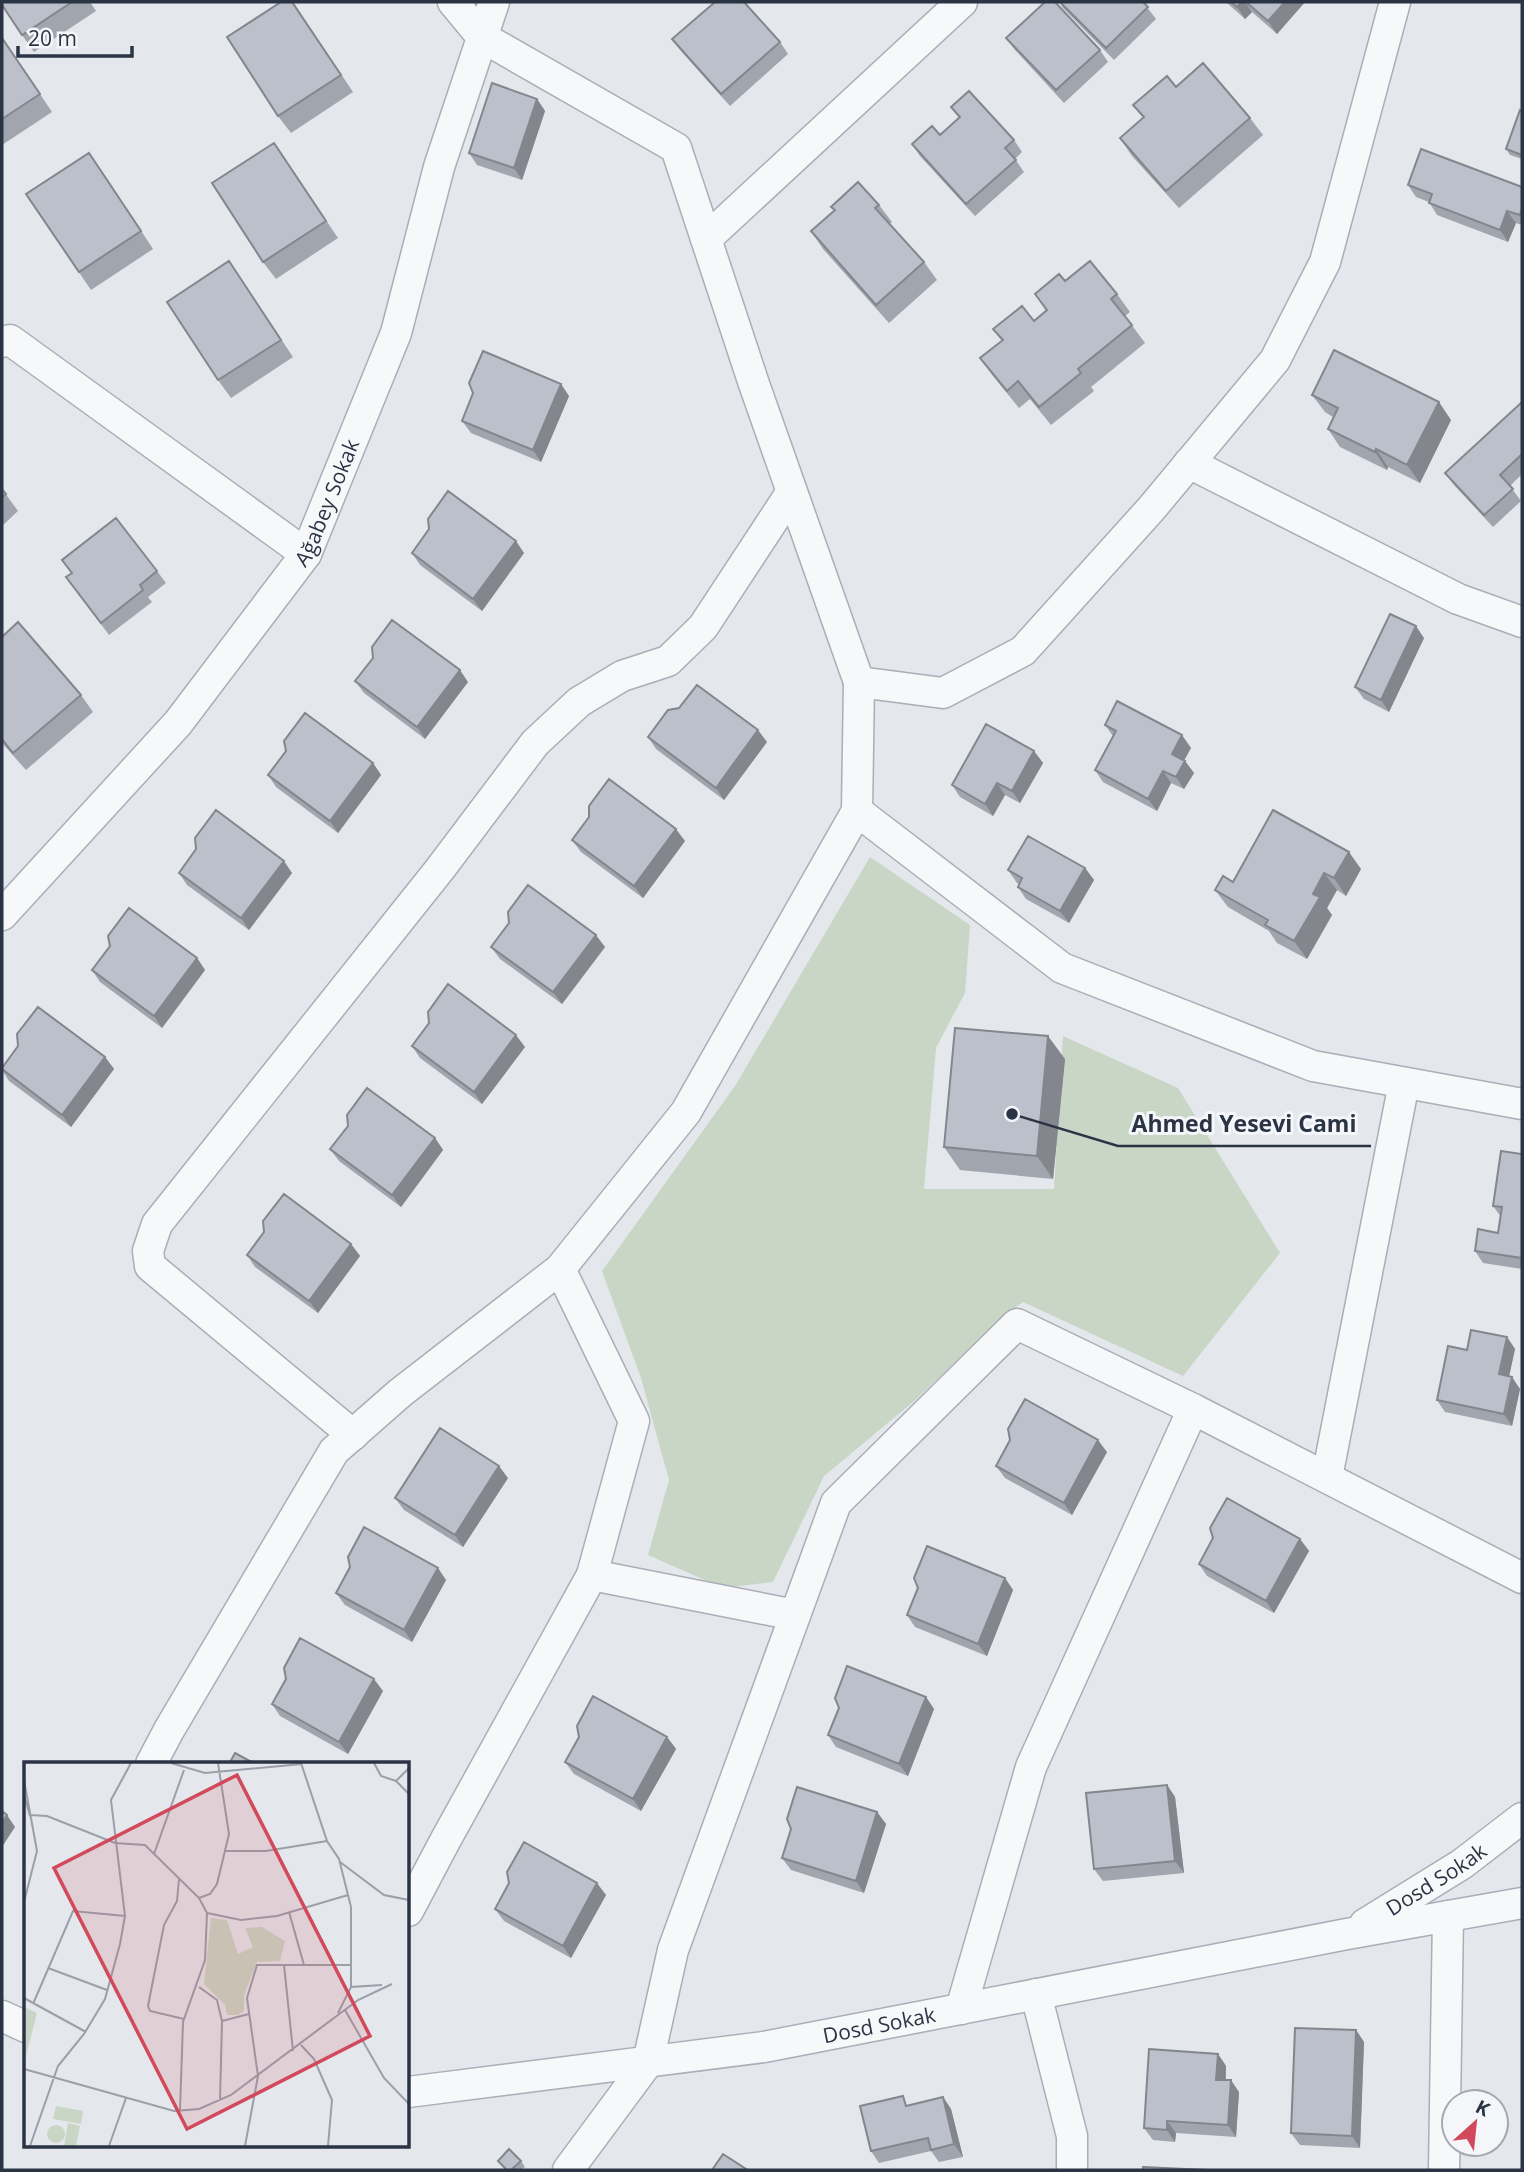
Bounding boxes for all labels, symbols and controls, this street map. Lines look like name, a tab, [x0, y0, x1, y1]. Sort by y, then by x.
scale bar	[18, 14, 131, 58]
text: 20 m	[28, 24, 77, 52]
street label: Ağabey Sokak	[288, 435, 365, 572]
callout: Ahmed Yesevi Cami	[1118, 1102, 1371, 1146]
text: Ahmed Yesevi Cami	[1132, 1107, 1356, 1139]
inset map	[24, 1762, 410, 2148]
street label: Dosd Sokak	[1381, 1836, 1492, 1922]
street label: Dosd Sokak	[820, 2000, 938, 2049]
north arrow	[1440, 2088, 1510, 2158]
text: K	[1471, 2093, 1495, 2122]

